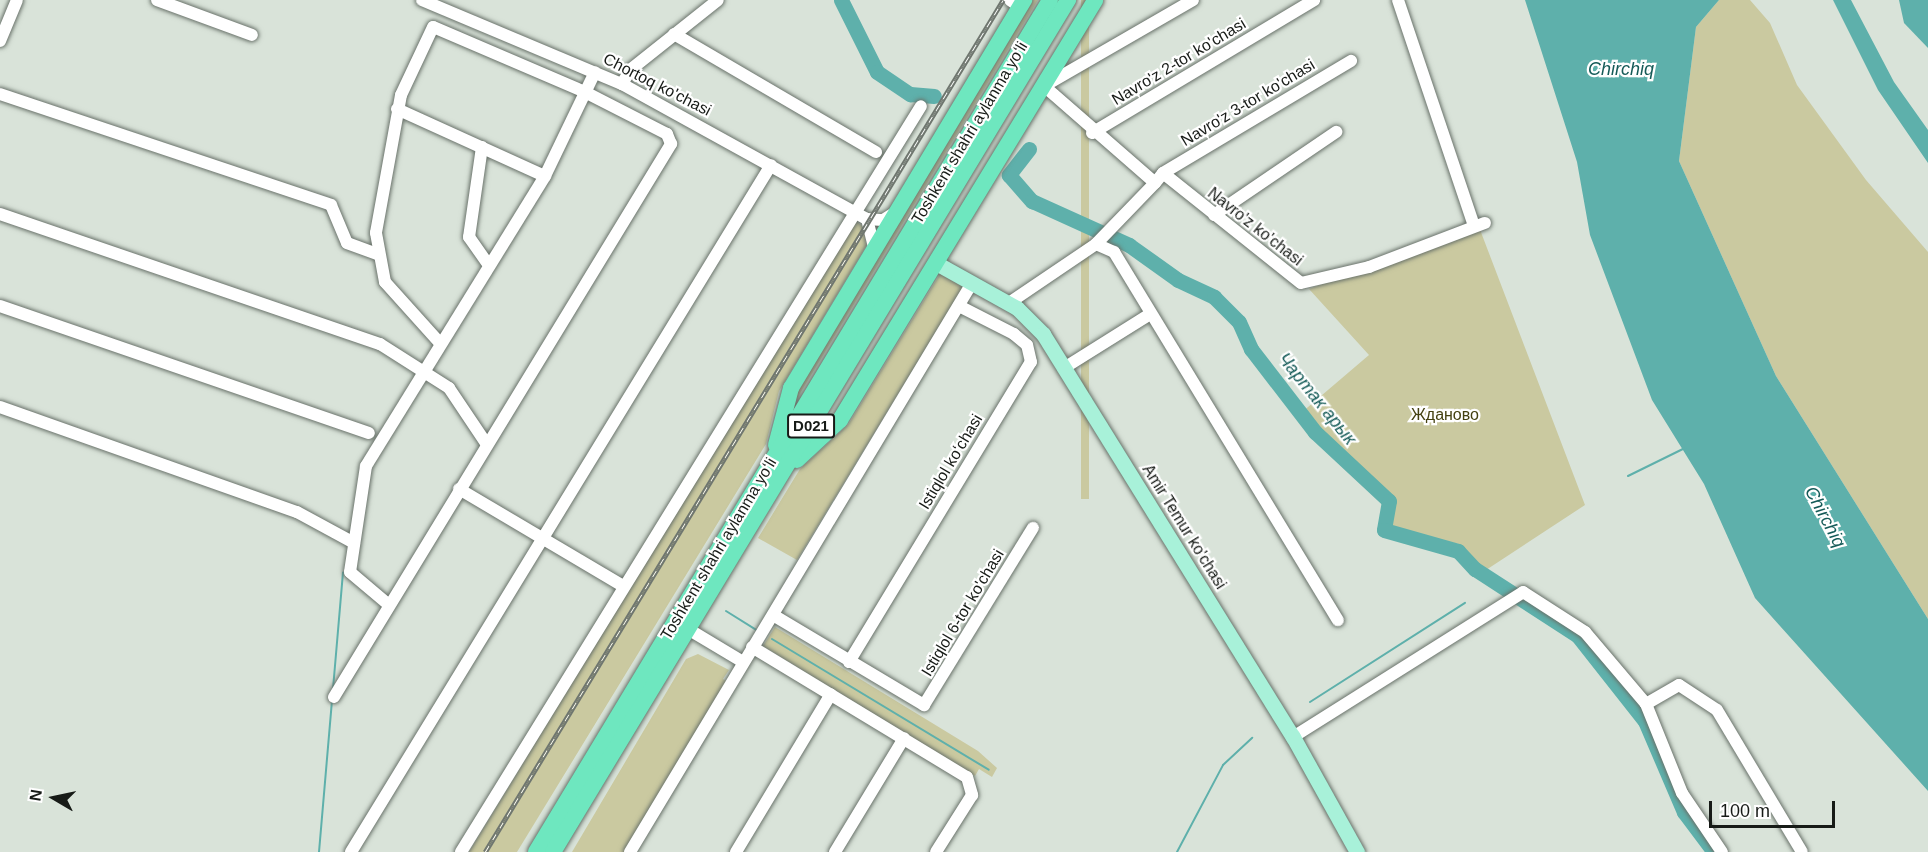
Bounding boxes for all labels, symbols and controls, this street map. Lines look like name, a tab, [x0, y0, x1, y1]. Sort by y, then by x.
street label: Navro'z 2-tor ko'chasi	[1109, 14, 1249, 110]
street label: Toshkent shahri aylanma yoʻli	[908, 38, 1032, 228]
street label: Chortoq ko'chasi	[600, 50, 714, 120]
street label: Navro'z 3-tor ko'chasi	[1178, 55, 1318, 151]
water label: Chirchiq	[1588, 58, 1654, 80]
street label: Navro'z ko'chasi	[1204, 184, 1306, 270]
water label: Чартак арык	[1273, 349, 1361, 449]
park label: Жданово	[1411, 405, 1479, 425]
street label: Istiqlol koʻchasi	[915, 411, 987, 513]
road number: D021	[787, 414, 835, 438]
street label: Toshkent shahri aylanma yoʻli	[657, 454, 781, 644]
street label: Amir Temur ko'chasi	[1138, 461, 1230, 593]
water label: Chirchiq	[1800, 483, 1850, 551]
street label: Istiqlol 6-tor ko'chasi	[918, 546, 1008, 680]
north arrow	[24, 768, 84, 828]
text: N	[26, 788, 45, 802]
scale bar	[1712, 789, 1838, 827]
text: 100 m	[1720, 801, 1770, 821]

